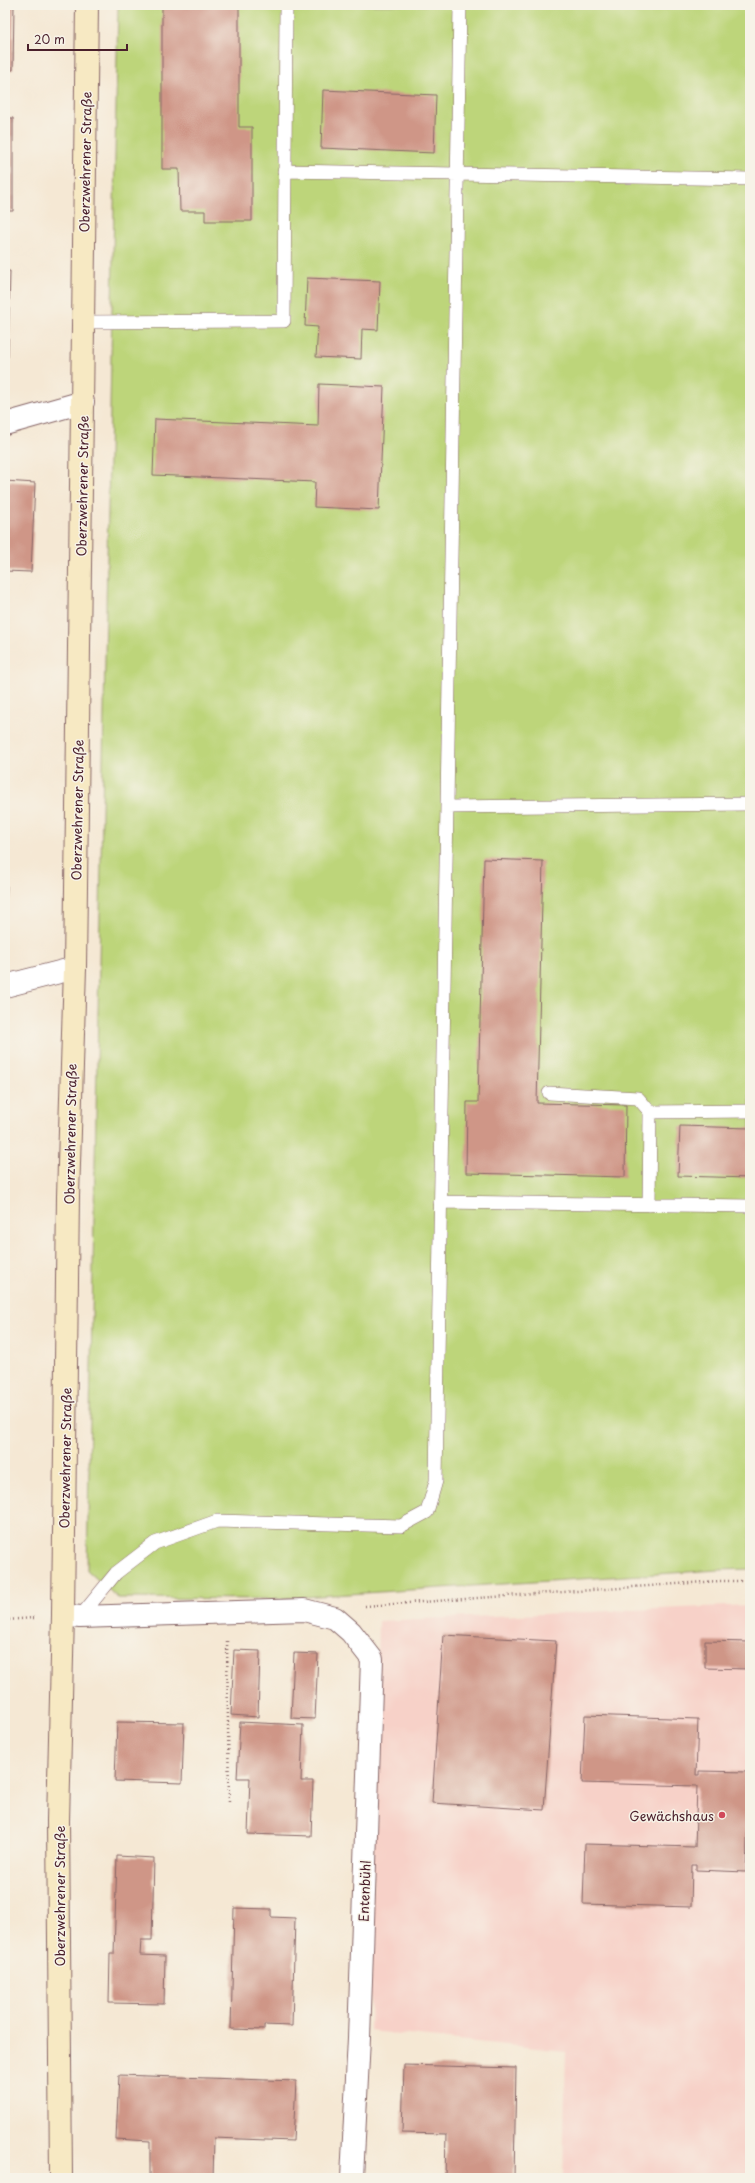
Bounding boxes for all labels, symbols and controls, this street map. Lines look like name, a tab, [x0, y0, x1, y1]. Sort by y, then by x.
scale bar	[28, 26, 127, 52]
text: 20 m	[34, 30, 65, 48]
street label: Oberzwehrener Straße	[74, 91, 96, 233]
street label: Oberzwehrener Straße	[71, 415, 93, 557]
street label: Oberzwehrener Straße	[66, 739, 88, 881]
street label: Oberzwehrener Straße	[59, 1063, 81, 1205]
street label: Oberzwehrener Straße	[54, 1387, 76, 1529]
place label: Gewächshaus	[629, 1806, 714, 1825]
marker: Gewächshaus	[717, 1810, 727, 1820]
street label: Oberzwehrener Straße	[50, 1826, 69, 1966]
street label: Entenbühl	[353, 1860, 375, 1922]

